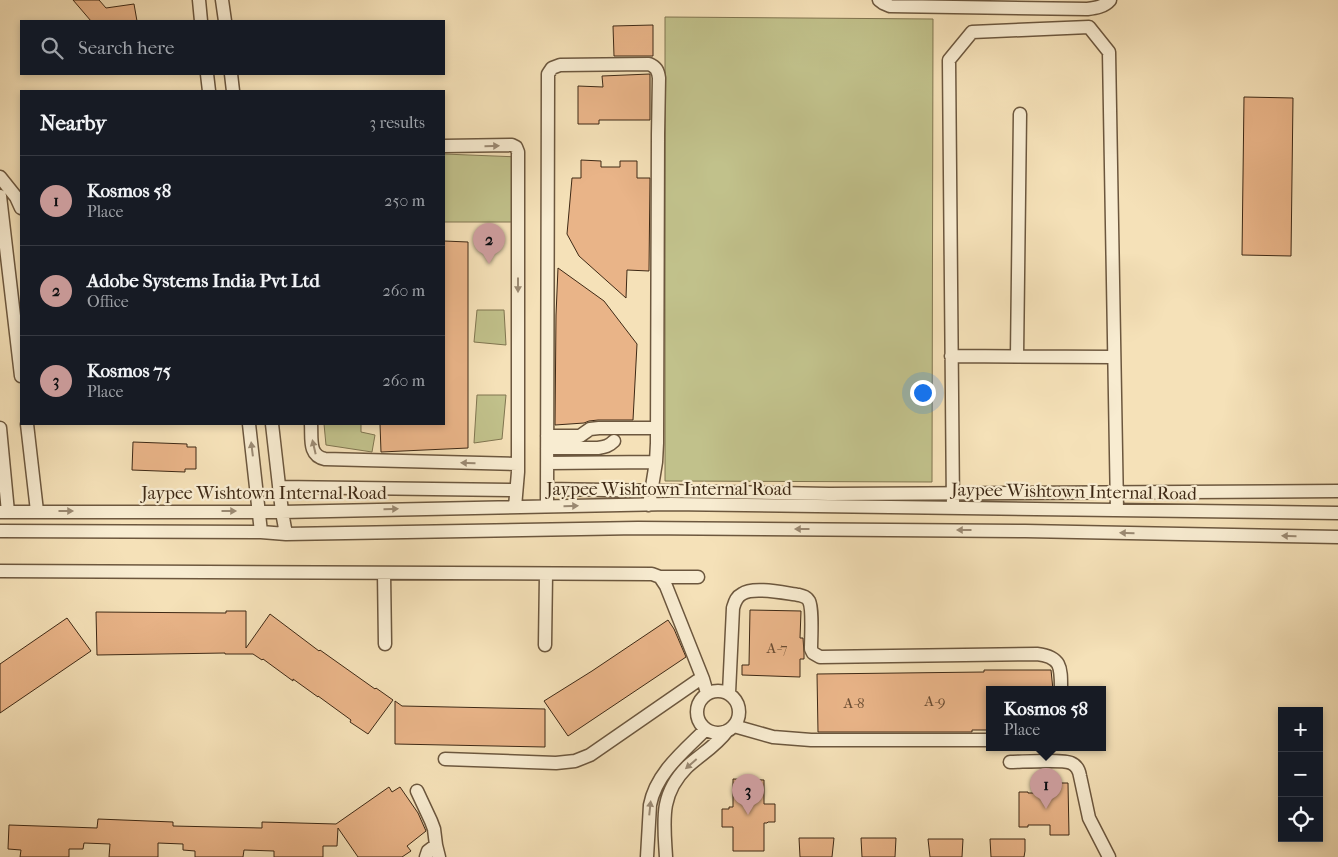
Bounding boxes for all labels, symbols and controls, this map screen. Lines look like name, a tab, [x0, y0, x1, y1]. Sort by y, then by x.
search box	[20, 20, 445, 75]
icon: search	[38, 34, 66, 62]
text: Search here	[78, 37, 174, 59]
text: Nearby	[40, 111, 106, 135]
text: 3 results	[369, 113, 425, 132]
one-way arrow	[485, 142, 501, 150]
text: Kosmos 58	[87, 180, 171, 202]
text: 1	[53, 191, 59, 210]
text: 250 m	[384, 191, 425, 210]
text: Place	[87, 202, 123, 221]
pin: 2	[473, 223, 505, 264]
text: Adobe Systems India Pvt Ltd	[87, 270, 320, 292]
one-way arrow	[514, 277, 522, 293]
text: 2	[52, 281, 60, 300]
text: 260 m	[383, 281, 425, 300]
text: Office	[87, 292, 129, 311]
text: Kosmos 75	[87, 360, 171, 382]
text: 3	[53, 371, 59, 390]
text: 260 m	[383, 371, 425, 390]
your location	[910, 380, 936, 406]
text: Place	[87, 382, 123, 401]
one-way arrow	[310, 440, 318, 455]
one-way arrow	[248, 441, 256, 457]
one-way arrow	[460, 459, 476, 467]
street label: Jaypee Wishtown Internal Road	[544, 479, 792, 500]
street label: Jaypee Wishtown Internal Road	[949, 479, 1197, 505]
street label: Jaypee Wishtown Internal Road	[139, 483, 387, 504]
one-way arrow	[563, 502, 579, 510]
one-way arrow	[383, 505, 399, 513]
one-way arrow	[58, 507, 74, 515]
one-way arrow	[221, 507, 237, 515]
one-way arrow	[794, 525, 810, 533]
one-way arrow	[956, 526, 972, 534]
one-way arrow	[1119, 528, 1135, 536]
one-way arrow	[1281, 531, 1297, 539]
house number: A-7	[766, 639, 787, 657]
popup	[986, 686, 1106, 751]
house number: A-9	[923, 692, 946, 710]
house number: A-8	[842, 694, 865, 712]
text: Kosmos 58	[1004, 698, 1088, 720]
map controls	[1278, 707, 1323, 842]
button: +	[1278, 707, 1323, 752]
text: Place	[1004, 720, 1040, 739]
button: −	[1278, 752, 1323, 797]
one-way arrow	[685, 759, 698, 770]
pin: 1	[1030, 768, 1062, 809]
pin: 3	[732, 774, 764, 815]
button: locate	[1278, 797, 1323, 842]
one-way arrow	[646, 800, 654, 816]

